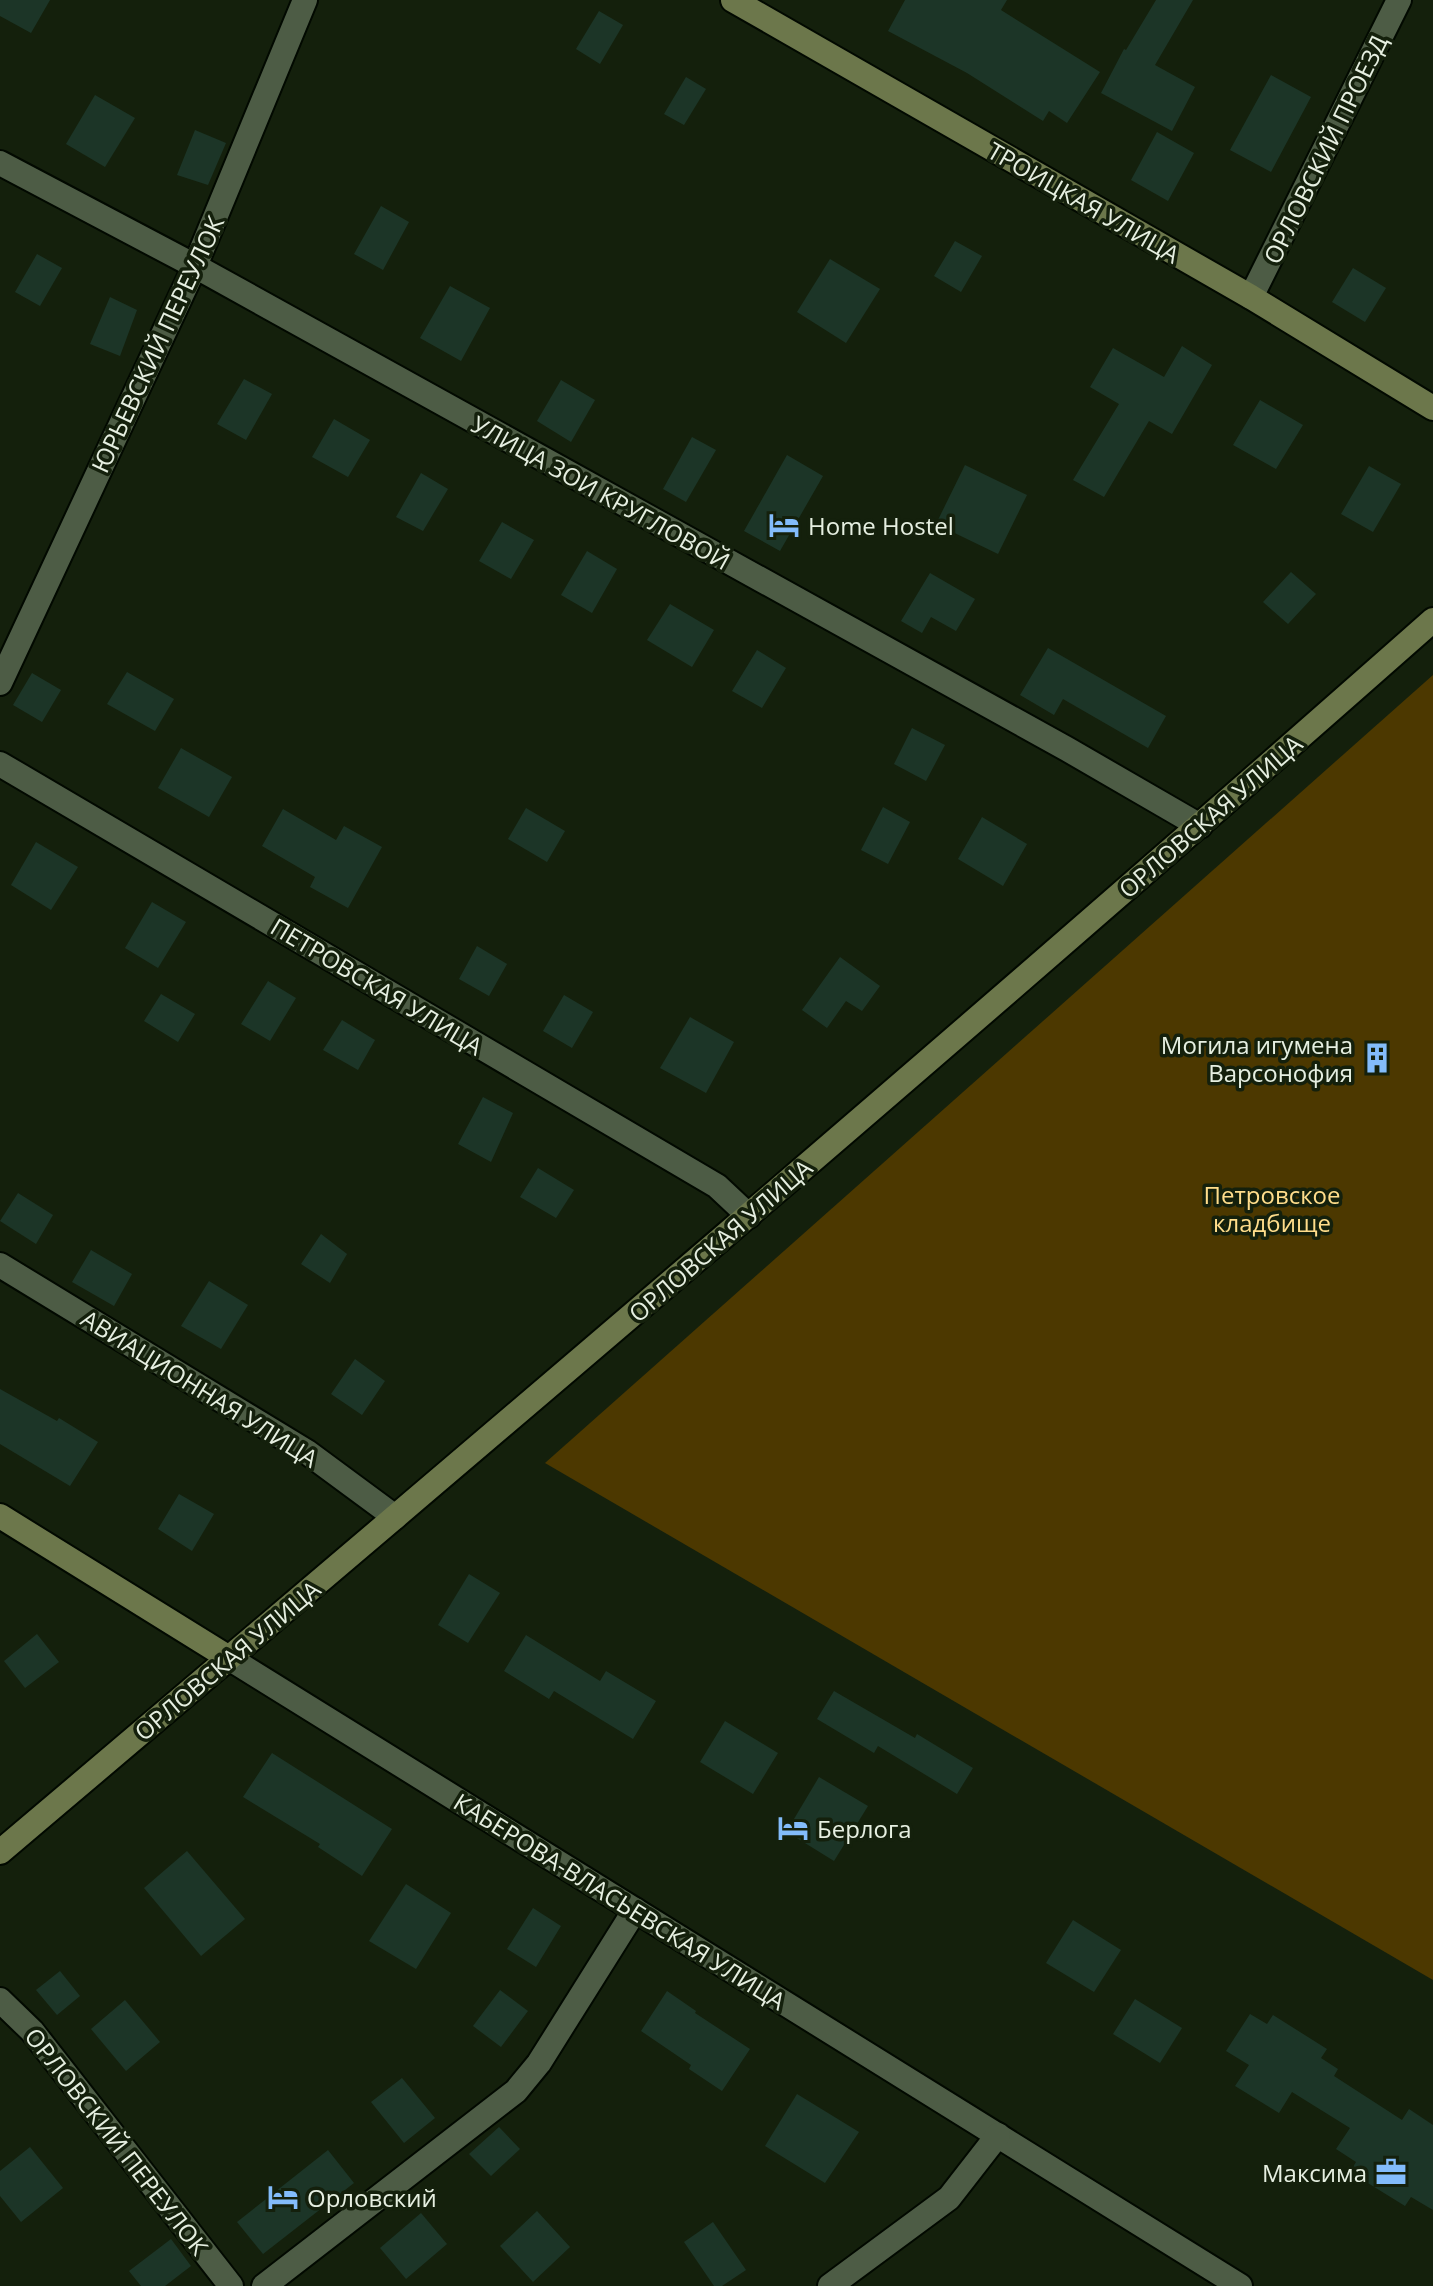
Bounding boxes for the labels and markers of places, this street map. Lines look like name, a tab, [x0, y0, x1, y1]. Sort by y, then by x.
hotel icon: Home Hostel	[767, 508, 801, 542]
place label: Home Hostel	[808, 509, 954, 542]
place label: Могила игумена Варсонофия	[1161, 1028, 1353, 1089]
building icon: Могила игумена Варсонофия	[1360, 1041, 1394, 1075]
hotel icon: Берлога	[776, 1811, 810, 1845]
place label: Берлога	[817, 1812, 912, 1845]
office icon: Максима	[1374, 2155, 1408, 2189]
place label: Максима	[1262, 2156, 1367, 2189]
hotel icon: Орловский	[266, 2180, 300, 2214]
place label: Орловский	[307, 2181, 437, 2214]

